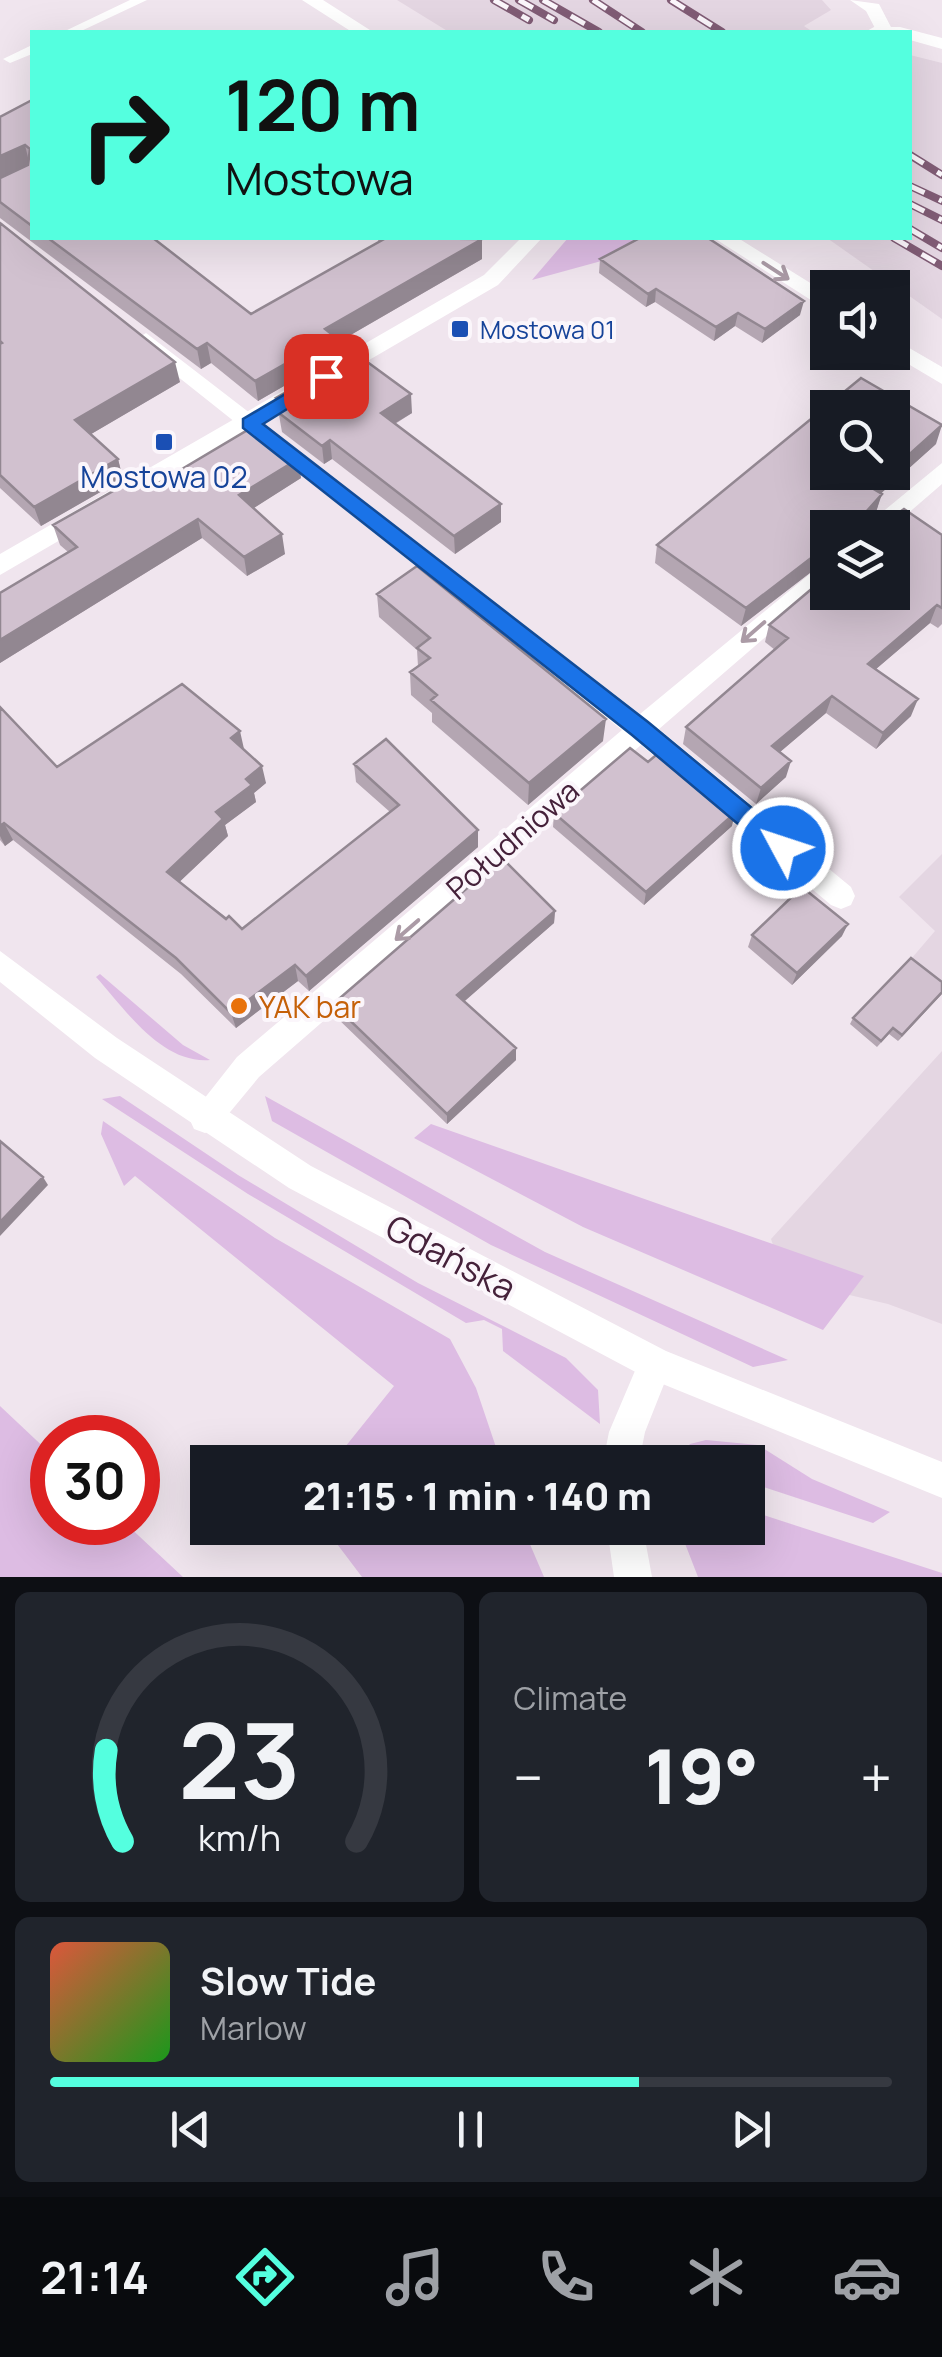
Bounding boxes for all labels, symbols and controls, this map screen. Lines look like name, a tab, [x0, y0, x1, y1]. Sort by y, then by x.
text: 120 m	[225, 56, 420, 152]
icon: right	[60, 70, 190, 200]
text: Mostowa	[225, 147, 414, 209]
one-way arrow	[761, 260, 789, 281]
map controls	[810, 270, 910, 610]
button: sound	[810, 270, 910, 370]
place label: Mostowa 01	[480, 312, 615, 347]
marker: Mostowa 01	[449, 318, 471, 340]
pin	[284, 334, 369, 419]
icon: arrive	[299, 349, 354, 404]
button: search	[810, 390, 910, 490]
marker: Mostowa 02	[153, 431, 175, 453]
place label: Mostowa 02	[80, 456, 248, 497]
button: layers	[810, 510, 910, 610]
one-way arrow	[741, 620, 767, 642]
street label: Południowa	[437, 770, 587, 908]
position arrow	[731, 796, 835, 900]
one-way arrow	[395, 918, 420, 941]
place label: YAK bar	[259, 986, 361, 1027]
marker: YAK bar	[228, 995, 250, 1017]
street label: Gdańska	[378, 1203, 524, 1311]
speed limit sign: 30	[30, 1415, 160, 1545]
text: 21:15 · 1 min · 140 m	[303, 1469, 652, 1521]
text: Climate	[514, 1676, 627, 1720]
text: 23	[178, 1688, 300, 1830]
text: 19°	[645, 1724, 759, 1827]
text: −	[514, 1739, 543, 1815]
text: +	[860, 1739, 892, 1815]
text: km/h	[198, 1813, 281, 1862]
text: Slow Tide	[200, 1954, 377, 2006]
text: Marlow	[200, 2006, 307, 2050]
icon: previous	[163, 2102, 218, 2157]
icon: pause	[443, 2102, 498, 2157]
icon: next	[724, 2102, 779, 2157]
icon: directions	[230, 2242, 300, 2312]
icon: music	[380, 2242, 450, 2312]
icon: phone	[531, 2242, 601, 2312]
icon: climate	[681, 2242, 751, 2312]
icon: car	[832, 2242, 902, 2312]
text: 21:14	[40, 2246, 149, 2308]

